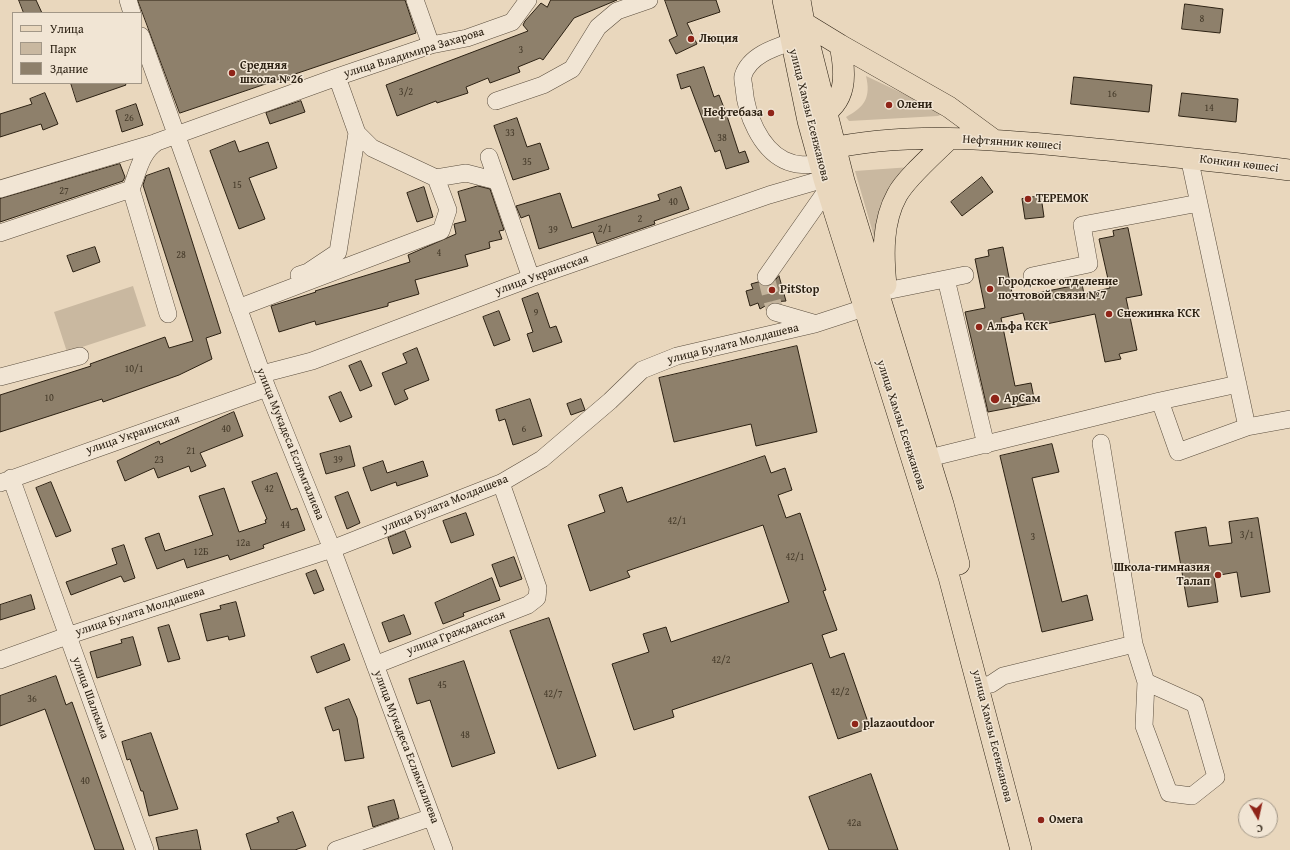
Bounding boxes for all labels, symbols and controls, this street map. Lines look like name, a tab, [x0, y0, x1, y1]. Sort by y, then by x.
legend	[12, 12, 142, 84]
house number: 8	[1200, 13, 1204, 25]
text: Улица	[50, 20, 84, 37]
street label: улица Владимира Захарова	[342, 25, 486, 81]
place label: Люция	[699, 32, 738, 46]
marker: Люция	[686, 34, 696, 44]
text: Парк	[50, 40, 76, 57]
house number: 3	[519, 44, 523, 56]
street label: улица Хамзы Есенжанова	[786, 47, 832, 183]
place label: Средняя школа №26	[240, 59, 303, 87]
text: Здание	[50, 60, 88, 77]
marker: Средняя школа №26	[227, 68, 237, 78]
house number: 3/2	[399, 86, 413, 98]
house number: 16	[1107, 88, 1117, 100]
place label: Олени	[897, 98, 932, 112]
marker: Олени	[884, 100, 894, 110]
house number: 14	[1204, 102, 1214, 114]
place label: Нефтебаза	[704, 106, 763, 120]
marker: Нефтебаза	[766, 108, 776, 118]
house number: 26	[124, 112, 134, 124]
house number: 33	[505, 127, 515, 139]
house number: 38	[717, 132, 727, 144]
street label: Нефтянник көшесі	[962, 132, 1062, 154]
street label: Конкин көшесі	[1199, 152, 1279, 176]
house number: 35	[522, 156, 532, 168]
house number: 15	[232, 179, 242, 191]
house number: 27	[59, 185, 69, 197]
place label: ТЕРЕМОК	[1036, 192, 1089, 206]
marker: ТЕРЕМОК	[1023, 194, 1033, 204]
house number: 40	[668, 196, 678, 208]
house number: 2	[638, 213, 642, 225]
house number: 2/1	[598, 223, 612, 235]
house number: 39	[548, 224, 558, 236]
house number: 4	[437, 247, 441, 259]
house number: 28	[176, 249, 186, 261]
street label: улица Украинская	[493, 251, 591, 299]
place label: Городское отделение почтовой связи №7	[998, 275, 1118, 303]
place label: PitStop	[780, 283, 819, 297]
marker: Городское отделение почтовой связи №7	[985, 284, 995, 294]
marker: PitStop	[767, 285, 777, 295]
house number: 9	[534, 307, 538, 319]
place label: Снежинка КСК	[1117, 307, 1200, 321]
marker: Снежинка КСК	[1104, 309, 1114, 319]
place label: Альфа КСК	[987, 320, 1048, 334]
street label: улица Булата Молдашева	[666, 321, 800, 367]
marker: Альфа КСК	[974, 322, 984, 332]
street label: улица Хамзы Есенжанова	[873, 358, 929, 492]
house number: 10/1	[124, 363, 144, 375]
street label: улица Мукадеса Еслямгалиева	[253, 366, 327, 522]
house number: 10	[44, 392, 54, 404]
place label: АрСам	[1004, 392, 1040, 406]
marker: АрСам	[989, 393, 1001, 405]
street label: улица Украинская	[84, 412, 182, 458]
house number: 40	[221, 423, 231, 435]
house number: 6	[522, 423, 526, 435]
house number: 21	[186, 445, 196, 457]
house number: 23	[154, 454, 164, 466]
house number: 39	[333, 454, 343, 466]
street label: улица Булата Молдашева	[380, 472, 510, 536]
house number: 42	[264, 483, 274, 495]
house number: 42/1	[667, 515, 687, 527]
house number: 44	[280, 519, 290, 531]
house number: 3/1	[1240, 529, 1254, 541]
house number: 3	[1031, 531, 1035, 543]
house number: 12а	[236, 537, 250, 549]
house number: 12Б	[193, 546, 209, 558]
house number: 42/1	[785, 551, 805, 563]
place label: Школа-гимназия Талап	[1114, 561, 1210, 589]
marker: Школа-гимназия Талап	[1213, 570, 1223, 580]
street label: улица Булата Молдашева	[74, 584, 206, 640]
street label: улица Гражданская	[405, 608, 507, 658]
house number: 42/2	[711, 654, 731, 666]
street label: улица Шалкыма	[68, 655, 112, 741]
street label: улица Мукадеса Еслямгалиева	[370, 668, 442, 826]
street label: улица Хамзы Есенжанова	[969, 668, 1015, 804]
house number: 45	[437, 679, 447, 691]
house number: 42/2	[830, 686, 850, 698]
house number: 42/7	[543, 688, 563, 700]
house number: 36	[27, 693, 37, 705]
place label: plazaoutdoor	[863, 717, 935, 731]
marker: plazaoutdoor	[850, 719, 860, 729]
house number: 48	[460, 729, 470, 741]
house number: 40	[80, 775, 90, 787]
north arrow	[1238, 798, 1278, 838]
place label: Омега	[1049, 813, 1083, 827]
marker: Омега	[1036, 815, 1046, 825]
house number: 42а	[847, 817, 861, 829]
text: С	[1255, 820, 1264, 837]

